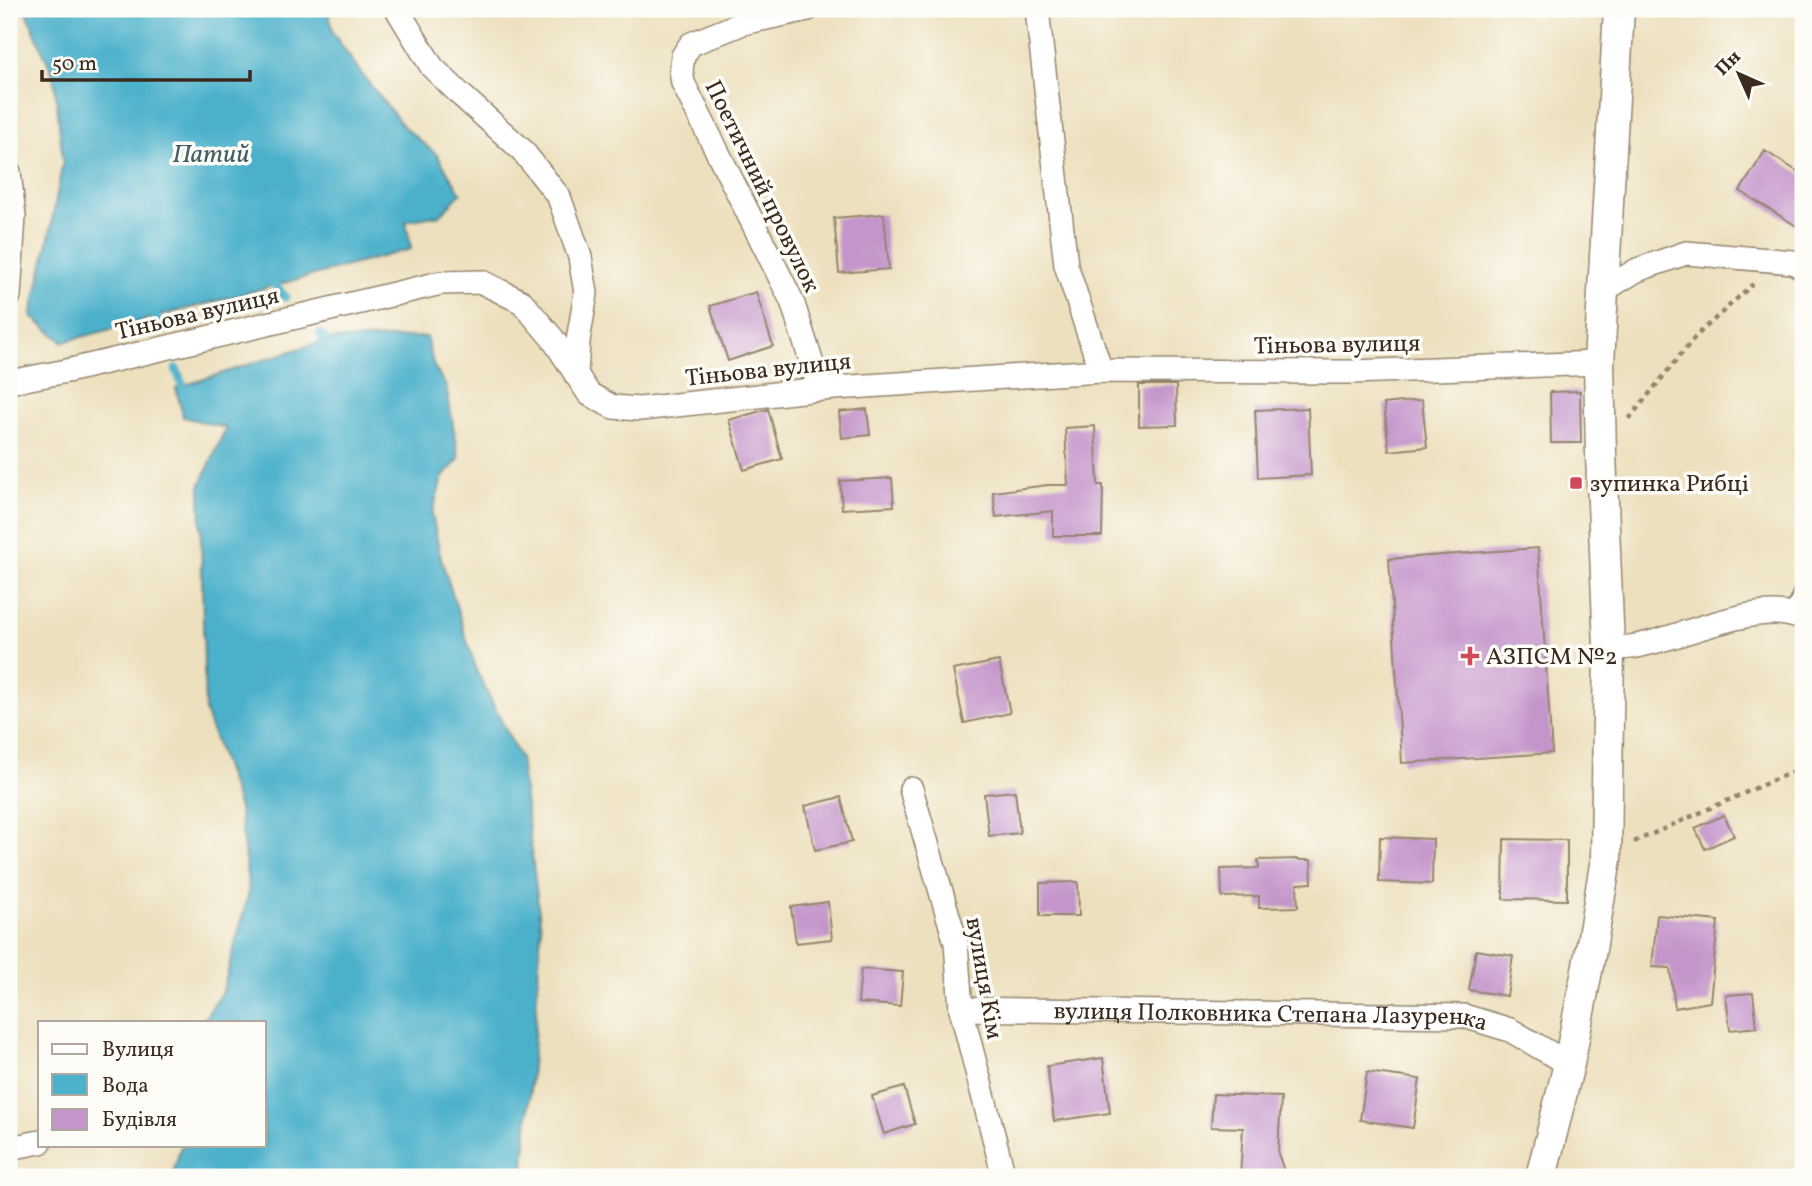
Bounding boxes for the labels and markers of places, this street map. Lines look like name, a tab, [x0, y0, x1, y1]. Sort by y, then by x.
place label: зупинка Рибці	[1590, 468, 1749, 502]
marker: зупинка Рибці	[1568, 475, 1584, 491]
place label: АЗПСМ №2	[1486, 641, 1618, 675]
marker: АЗПСМ №2	[1460, 646, 1480, 666]

